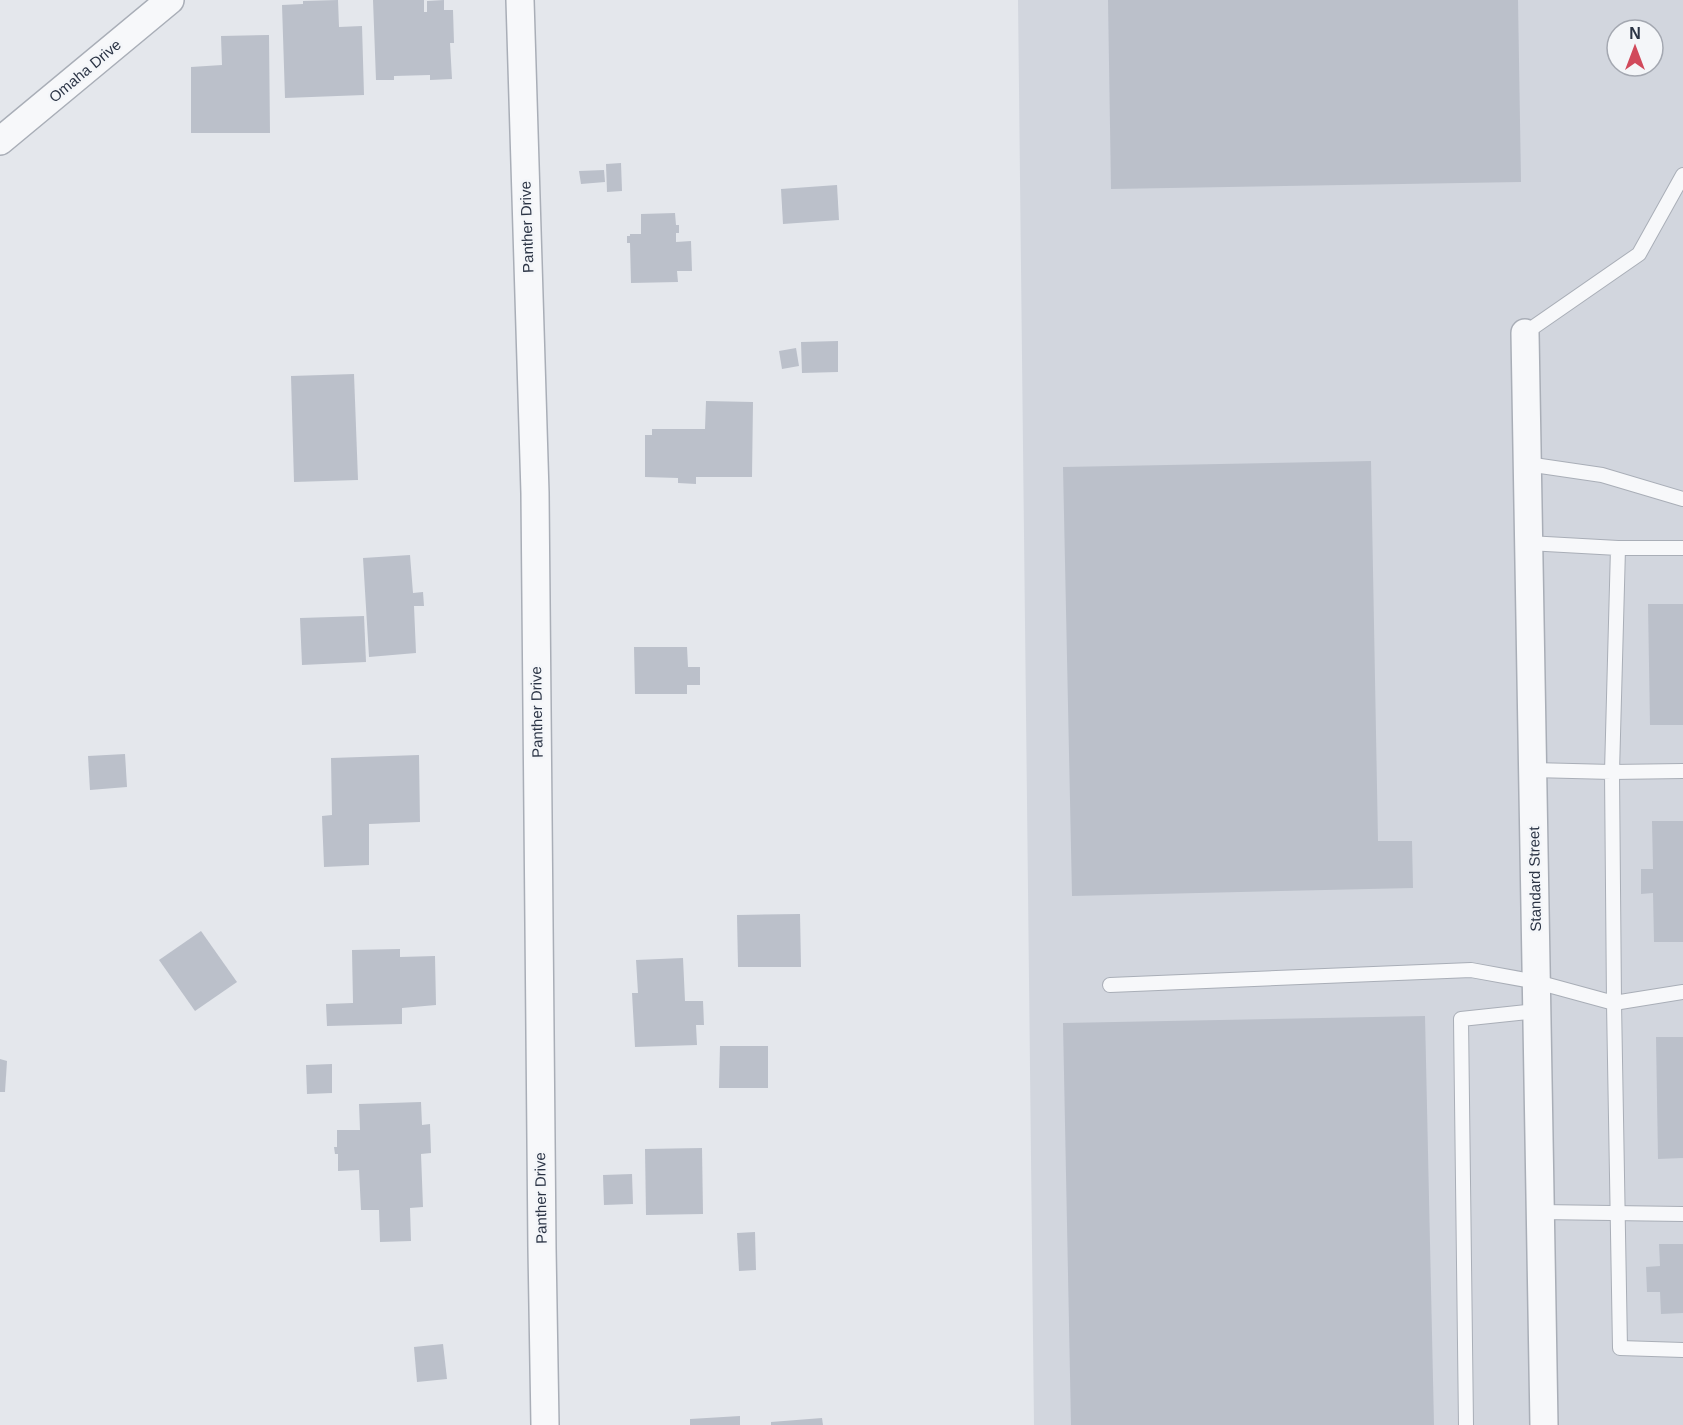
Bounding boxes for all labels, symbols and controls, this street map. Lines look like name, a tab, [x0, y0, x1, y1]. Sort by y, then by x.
north arrow	[1605, 18, 1665, 78]
text: N	[1629, 25, 1641, 42]
street label: Omaha Drive	[45, 36, 124, 106]
street label: Panther Drive	[516, 181, 537, 273]
street label: Panther Drive	[527, 666, 546, 758]
street label: Standard Street	[1525, 826, 1544, 932]
street label: Panther Drive	[531, 1152, 550, 1244]

